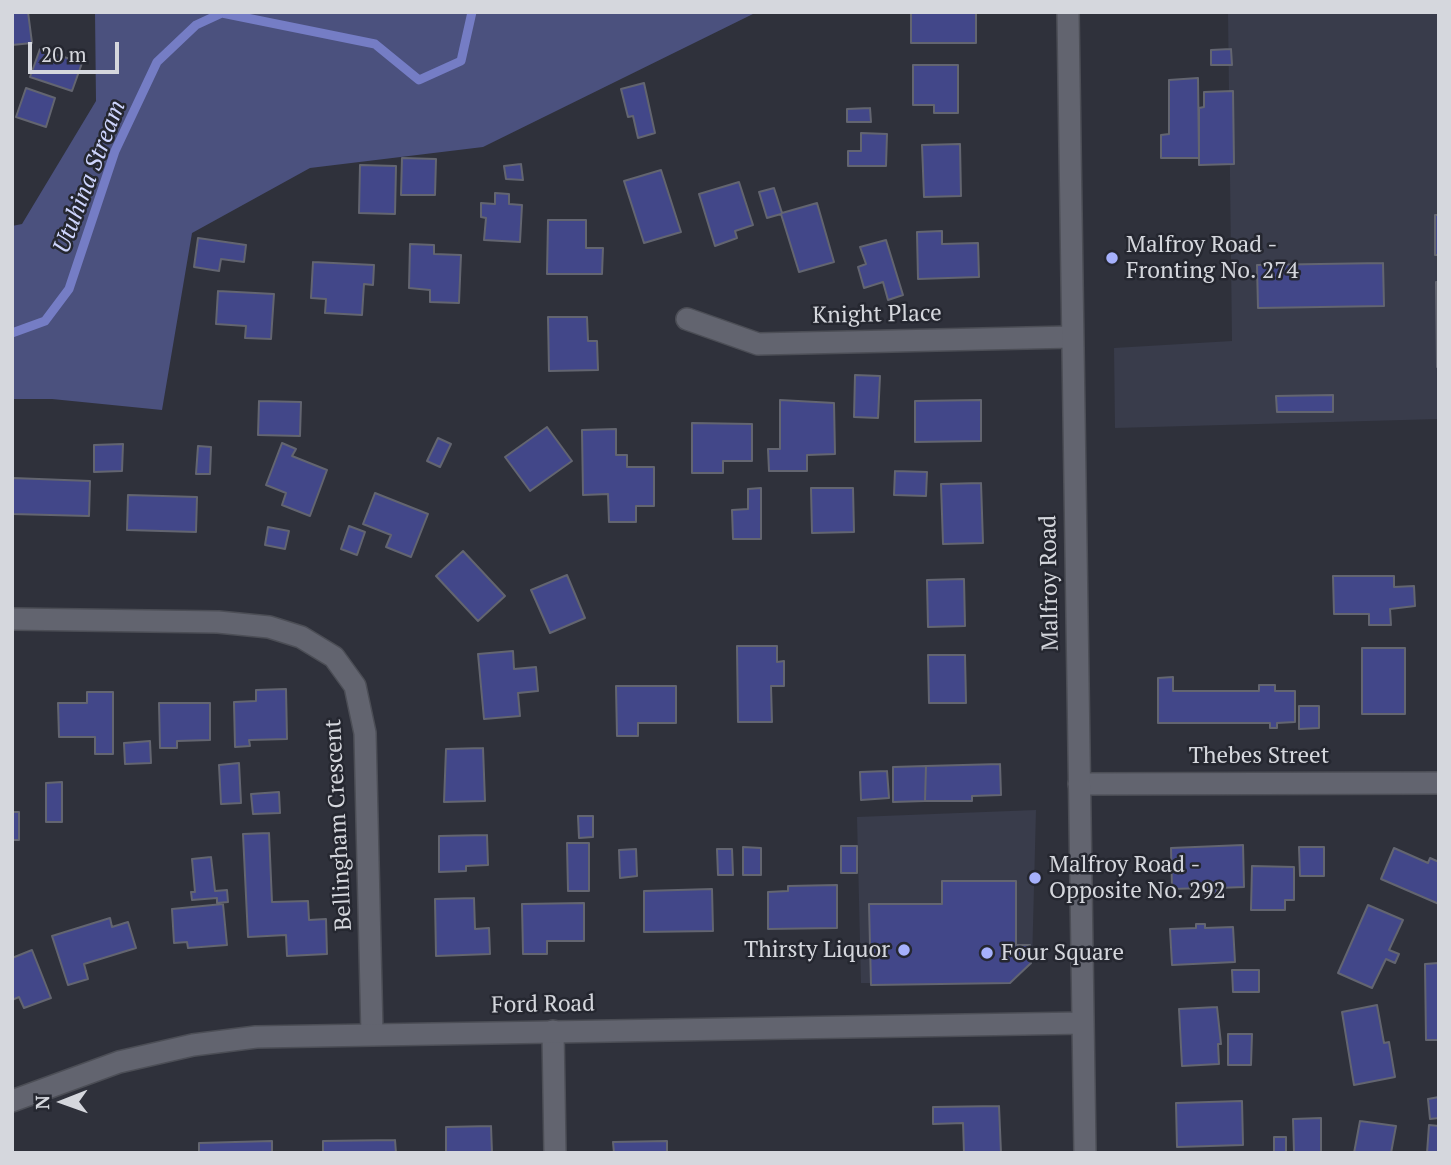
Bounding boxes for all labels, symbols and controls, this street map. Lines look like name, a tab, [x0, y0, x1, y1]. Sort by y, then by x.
scale bar	[32, 28, 122, 72]
text: 20 m	[41, 40, 87, 68]
water label: Utuhina Stream	[48, 96, 132, 258]
place label: Malfroy Road - Fronting No. 274	[1126, 231, 1299, 285]
marker: Malfroy Road - Fronting No. 274	[1104, 250, 1120, 266]
street label: Knight Place	[812, 300, 942, 330]
street label: Malfroy Road	[1035, 515, 1065, 651]
street label: Bellingham Crescent	[320, 718, 358, 932]
street label: Thebes Street	[1189, 742, 1329, 770]
place label: Malfroy Road - Opposite No. 292	[1049, 851, 1226, 905]
marker: Malfroy Road - Opposite No. 292	[1027, 870, 1043, 886]
place label: Thirsty Liquor	[744, 936, 890, 964]
place label: Four Square	[1001, 939, 1124, 967]
marker: Thirsty Liquor	[896, 942, 912, 958]
marker: Four Square	[979, 945, 995, 961]
street label: Ford Road	[491, 990, 595, 1020]
north arrow	[28, 1067, 98, 1137]
text: N	[29, 1095, 54, 1110]

